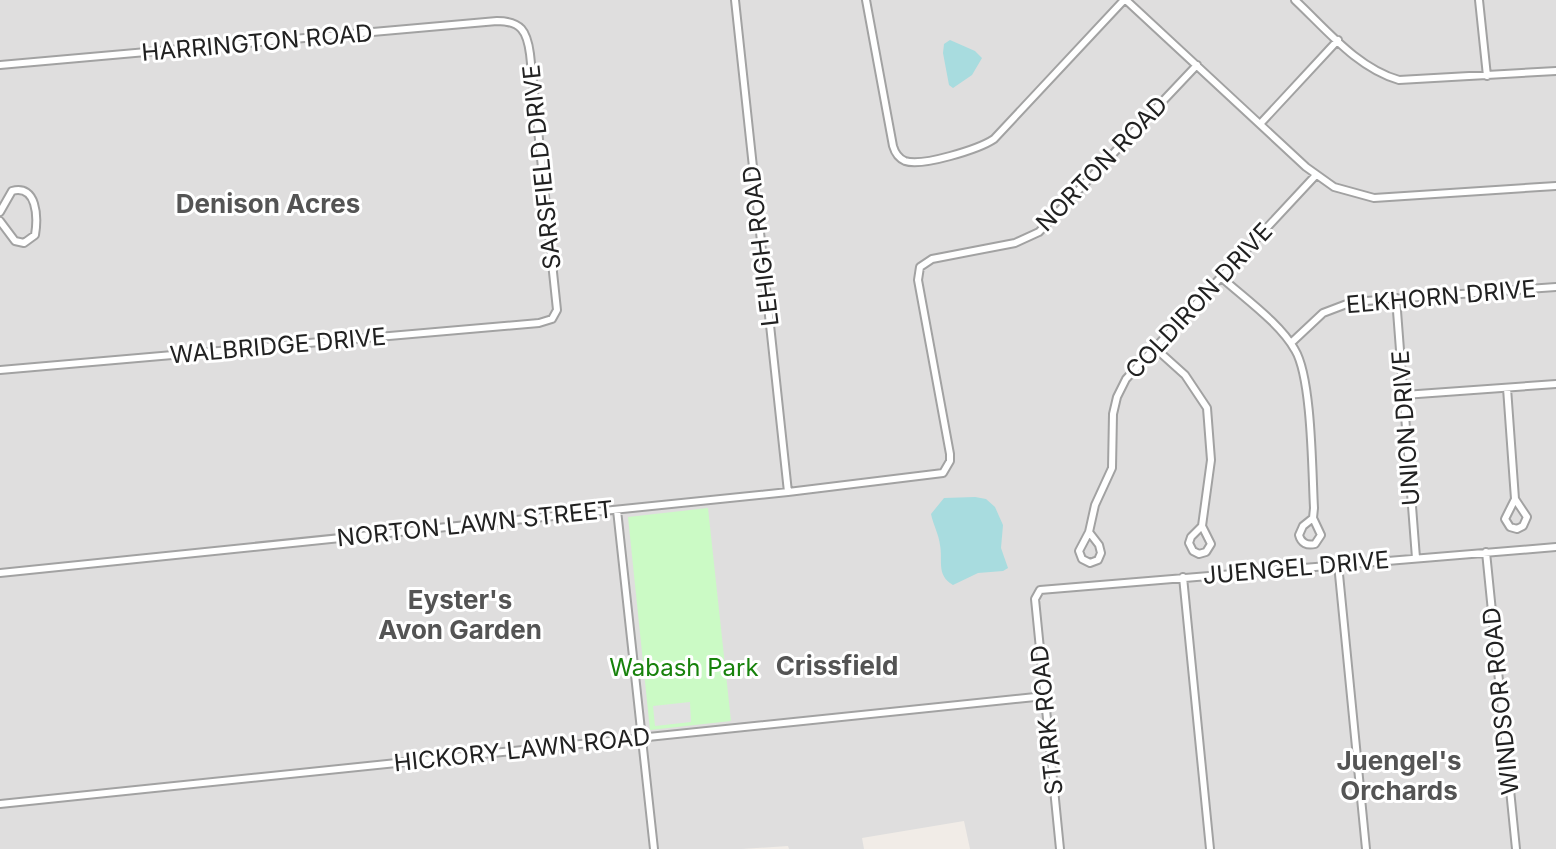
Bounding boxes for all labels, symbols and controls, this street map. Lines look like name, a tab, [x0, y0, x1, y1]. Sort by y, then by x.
street label: HARRINGTON ROAD	[140, 18, 374, 67]
street label: SARSFIELD DRIVE	[516, 63, 567, 271]
street label: NORTON ROAD	[1030, 90, 1173, 237]
street label: LEHIGH ROAD	[736, 164, 785, 328]
district label: Denison Acres	[176, 188, 360, 219]
street label: COLDIRON DRIVE	[1119, 217, 1278, 384]
street label: ELKHORN DRIVE	[1345, 274, 1537, 319]
street label: WALBRIDGE DRIVE	[169, 322, 387, 369]
street label: UNION DRIVE	[1386, 349, 1425, 507]
street label: NORTON LAWN STREET	[335, 495, 615, 552]
street label: JUENGEL DRIVE	[1202, 545, 1390, 590]
district label: Eyster's Avon Garden	[378, 584, 542, 645]
street label: WINDSOR ROAD	[1476, 606, 1525, 796]
street label: STARK ROAD	[1024, 644, 1069, 796]
district label: Crissfield	[776, 650, 898, 681]
park label: Wabash Park	[609, 653, 759, 682]
street label: HICKORY LAWN ROAD	[392, 722, 652, 777]
district label: Juengel's Orchards	[1336, 745, 1462, 806]

